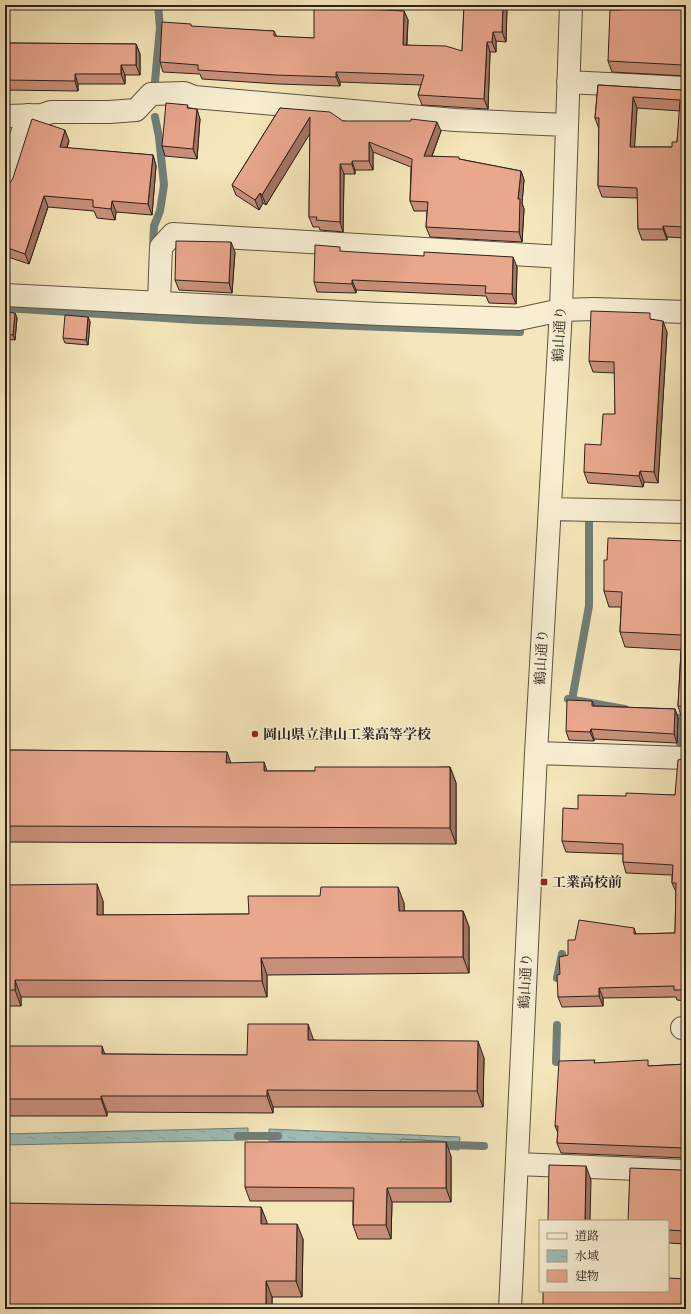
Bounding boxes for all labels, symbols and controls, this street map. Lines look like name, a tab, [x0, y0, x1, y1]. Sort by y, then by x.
street label: 鶴山通り	[550, 306, 569, 362]
street label: 鶴山通り	[532, 629, 551, 685]
place label: 岡山県立津山工業高等学校	[263, 726, 431, 743]
marker: 岡山県立津山工業高等学校	[250, 729, 260, 739]
place label: 工業高校前	[552, 874, 622, 891]
marker: 工業高校前	[539, 877, 549, 887]
street label: 鶴山通り	[516, 953, 535, 1009]
legend	[539, 1220, 669, 1292]
text: 道路	[575, 1229, 599, 1244]
text: 水域	[575, 1249, 599, 1264]
text: 建物	[575, 1269, 599, 1284]

